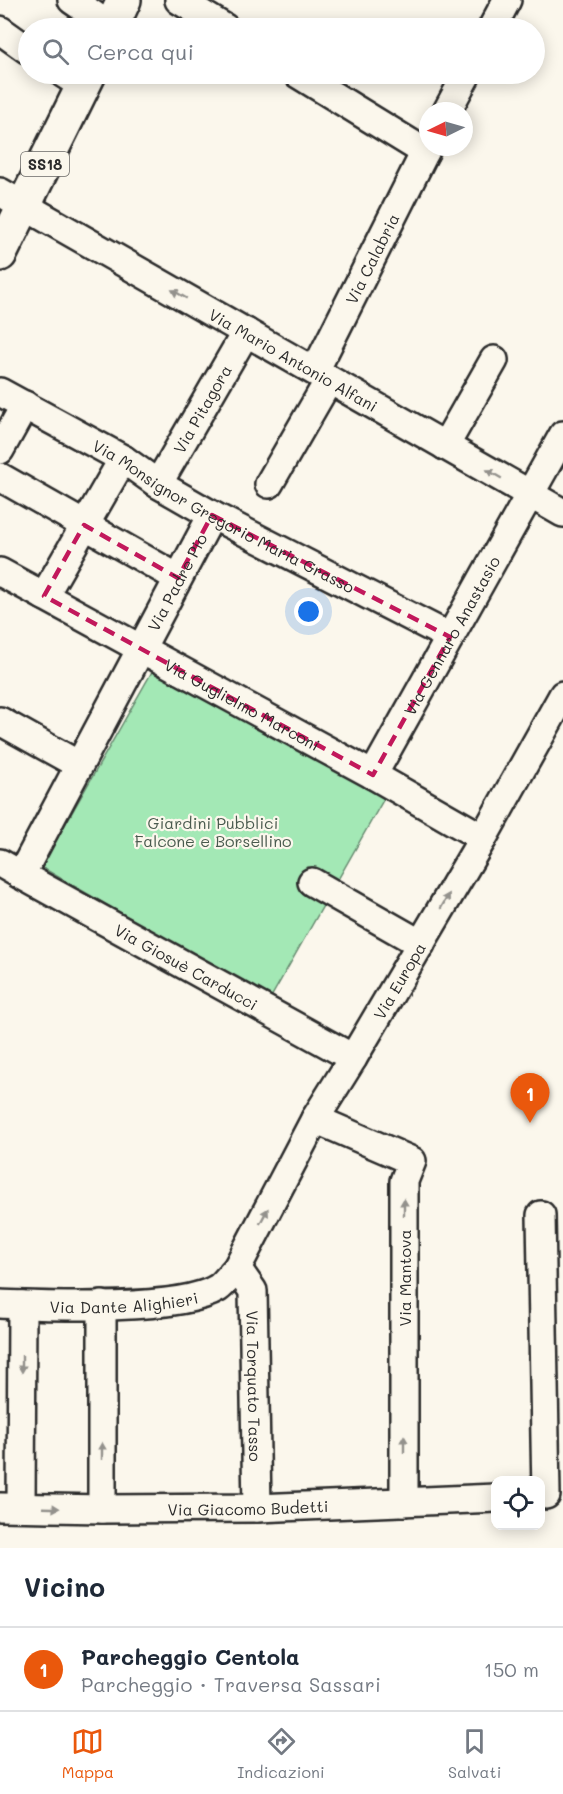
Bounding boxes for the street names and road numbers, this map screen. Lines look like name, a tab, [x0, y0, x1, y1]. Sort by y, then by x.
road number: SS18	[21, 152, 69, 176]
street label: Via Calabria	[340, 210, 403, 307]
street label: Via Mario Antonio Alfani	[206, 303, 382, 416]
street label: Via Pitagora	[168, 361, 235, 457]
street label: Via Monsignor Gregorio Maria Grasso	[89, 434, 358, 597]
street label: Via Padre Pio	[142, 529, 211, 634]
street label: Via Gennaro Anastasio	[398, 552, 504, 719]
street label: Via Guglielmo Marconi	[161, 653, 324, 755]
street label: Via Giosuè Carducci	[111, 918, 262, 1014]
street label: Via Europa	[368, 938, 430, 1023]
street label: Via Mantova	[394, 1230, 415, 1326]
street label: Via Dante Alighieri	[49, 1286, 200, 1317]
street label: Via Torquato Tasso	[243, 1310, 267, 1462]
street label: Via Giacomo Budetti	[167, 1495, 329, 1519]

